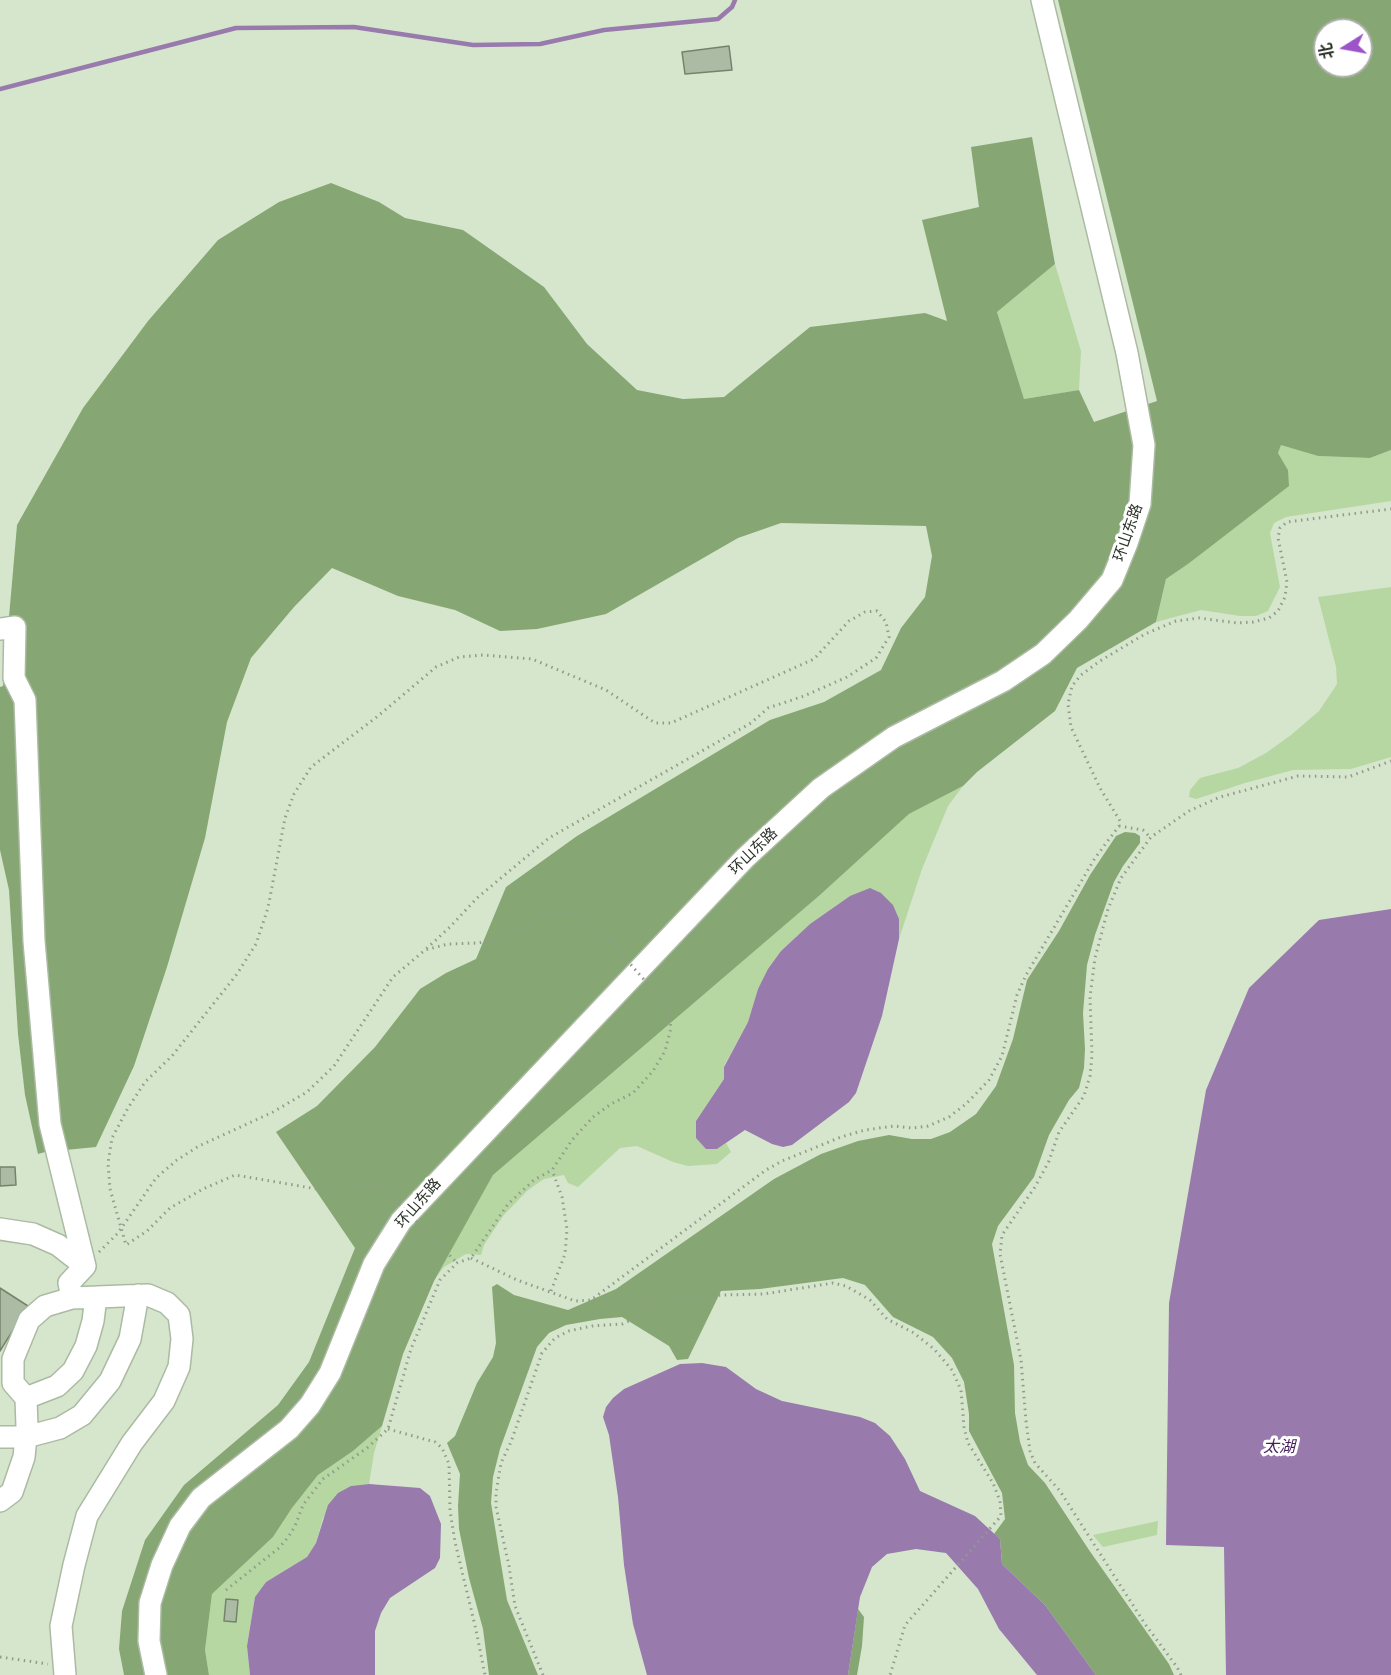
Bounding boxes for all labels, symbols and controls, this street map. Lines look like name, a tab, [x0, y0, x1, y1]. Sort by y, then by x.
north arrow	[1313, 18, 1373, 78]
text: 北	[1315, 41, 1340, 61]
street label: 环山东路	[1111, 502, 1147, 564]
street label: 环山东路	[726, 825, 782, 879]
street label: 环山东路	[393, 1175, 445, 1233]
water label: 太湖	[1263, 1438, 1295, 1458]

